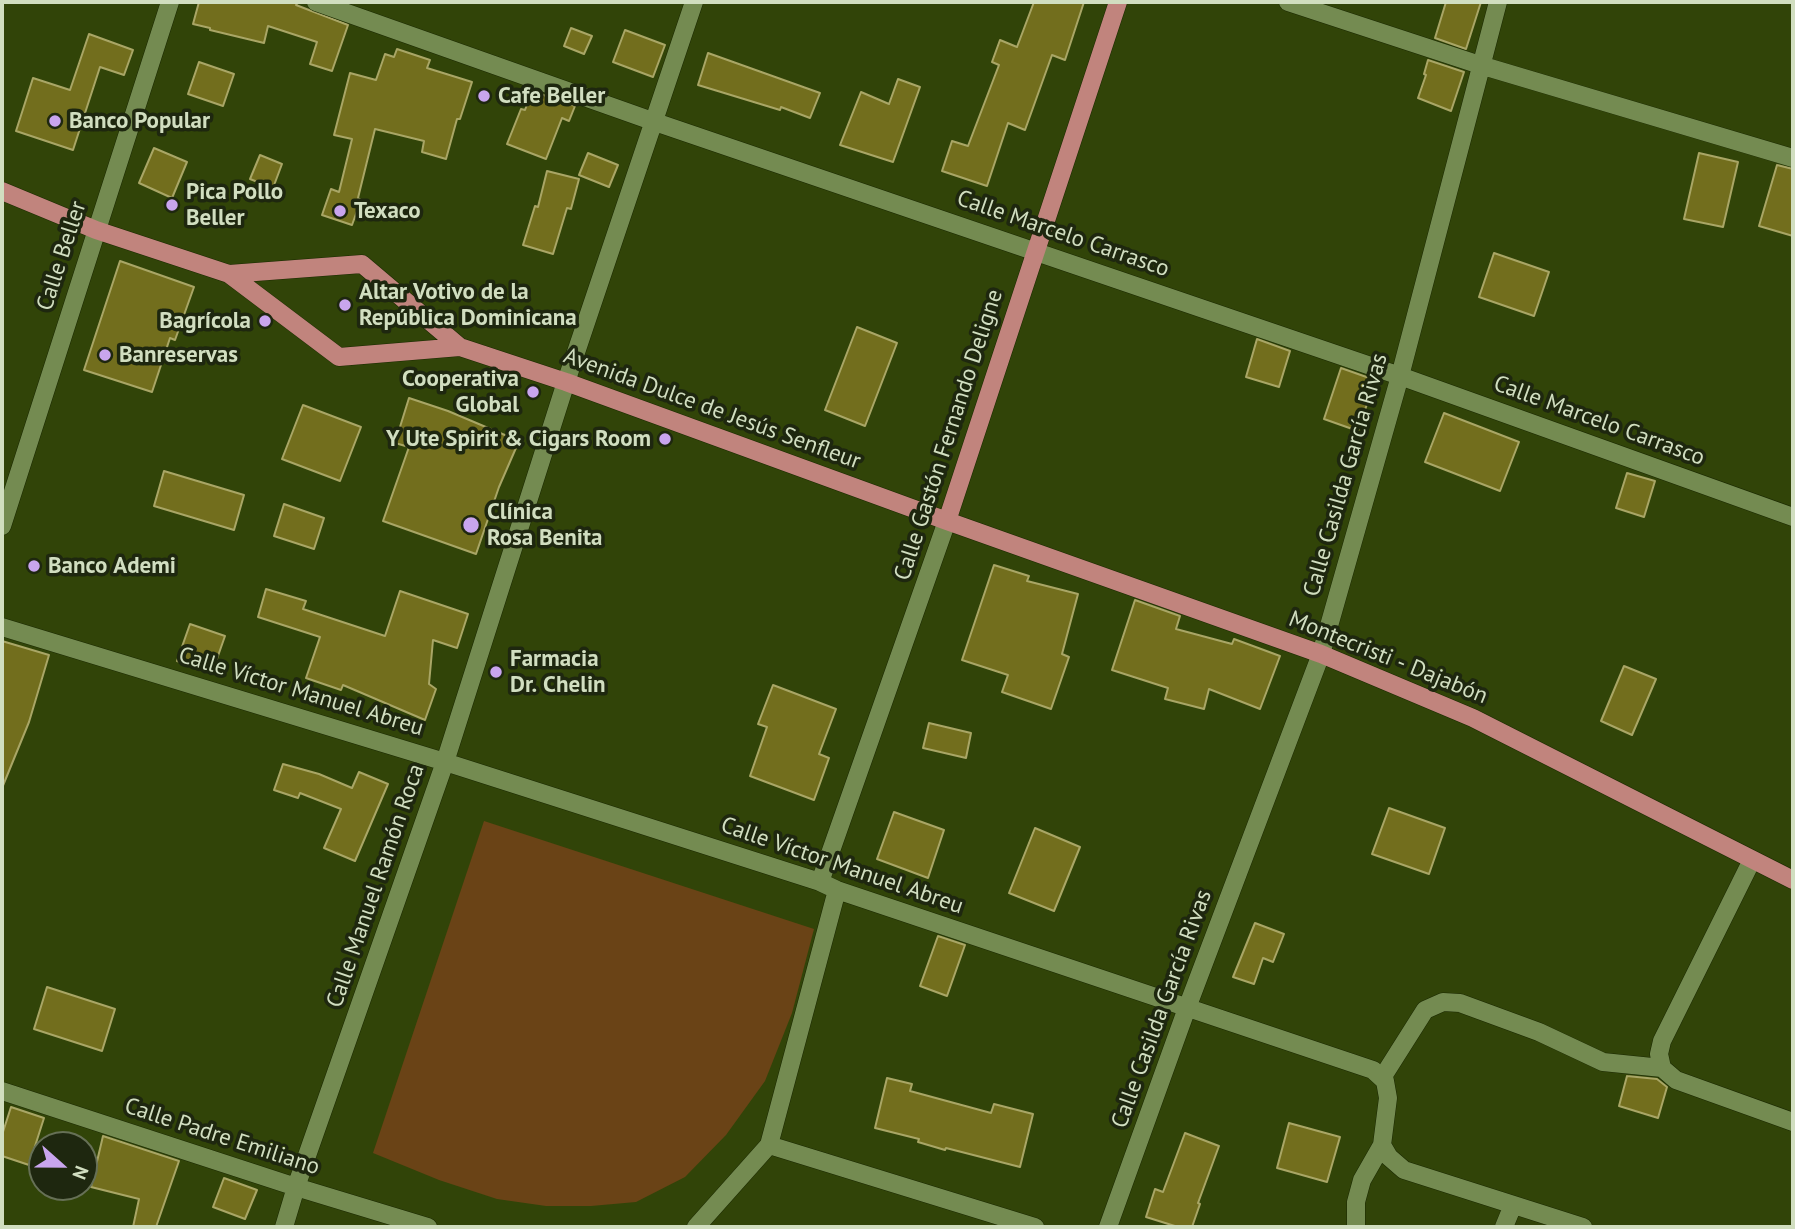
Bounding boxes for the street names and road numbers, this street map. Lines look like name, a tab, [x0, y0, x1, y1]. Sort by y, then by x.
street label: Calle Marcelo Carrasco	[953, 185, 1173, 283]
street label: Calle Beller	[31, 198, 93, 314]
street label: Calle Gastón Fernando Deligne	[889, 286, 1009, 584]
street label: Avenida Dulce de Jesús Senfleur	[560, 342, 864, 476]
street label: Calle Casilda García Rivas	[1298, 350, 1394, 600]
street label: Calle Marcelo Carrasco	[1490, 370, 1708, 472]
street label: Montecristi - Dajabón	[1285, 606, 1491, 710]
street label: Calle Víctor Manuel Abreu	[175, 642, 427, 742]
street label: Calle Manuel Ramón Roca	[321, 761, 431, 1011]
street label: Calle Víctor Manuel Abreu	[717, 811, 967, 921]
street label: Calle Casilda García Rivas	[1106, 886, 1218, 1132]
street label: Calle Padre Emiliano	[121, 1092, 323, 1182]

